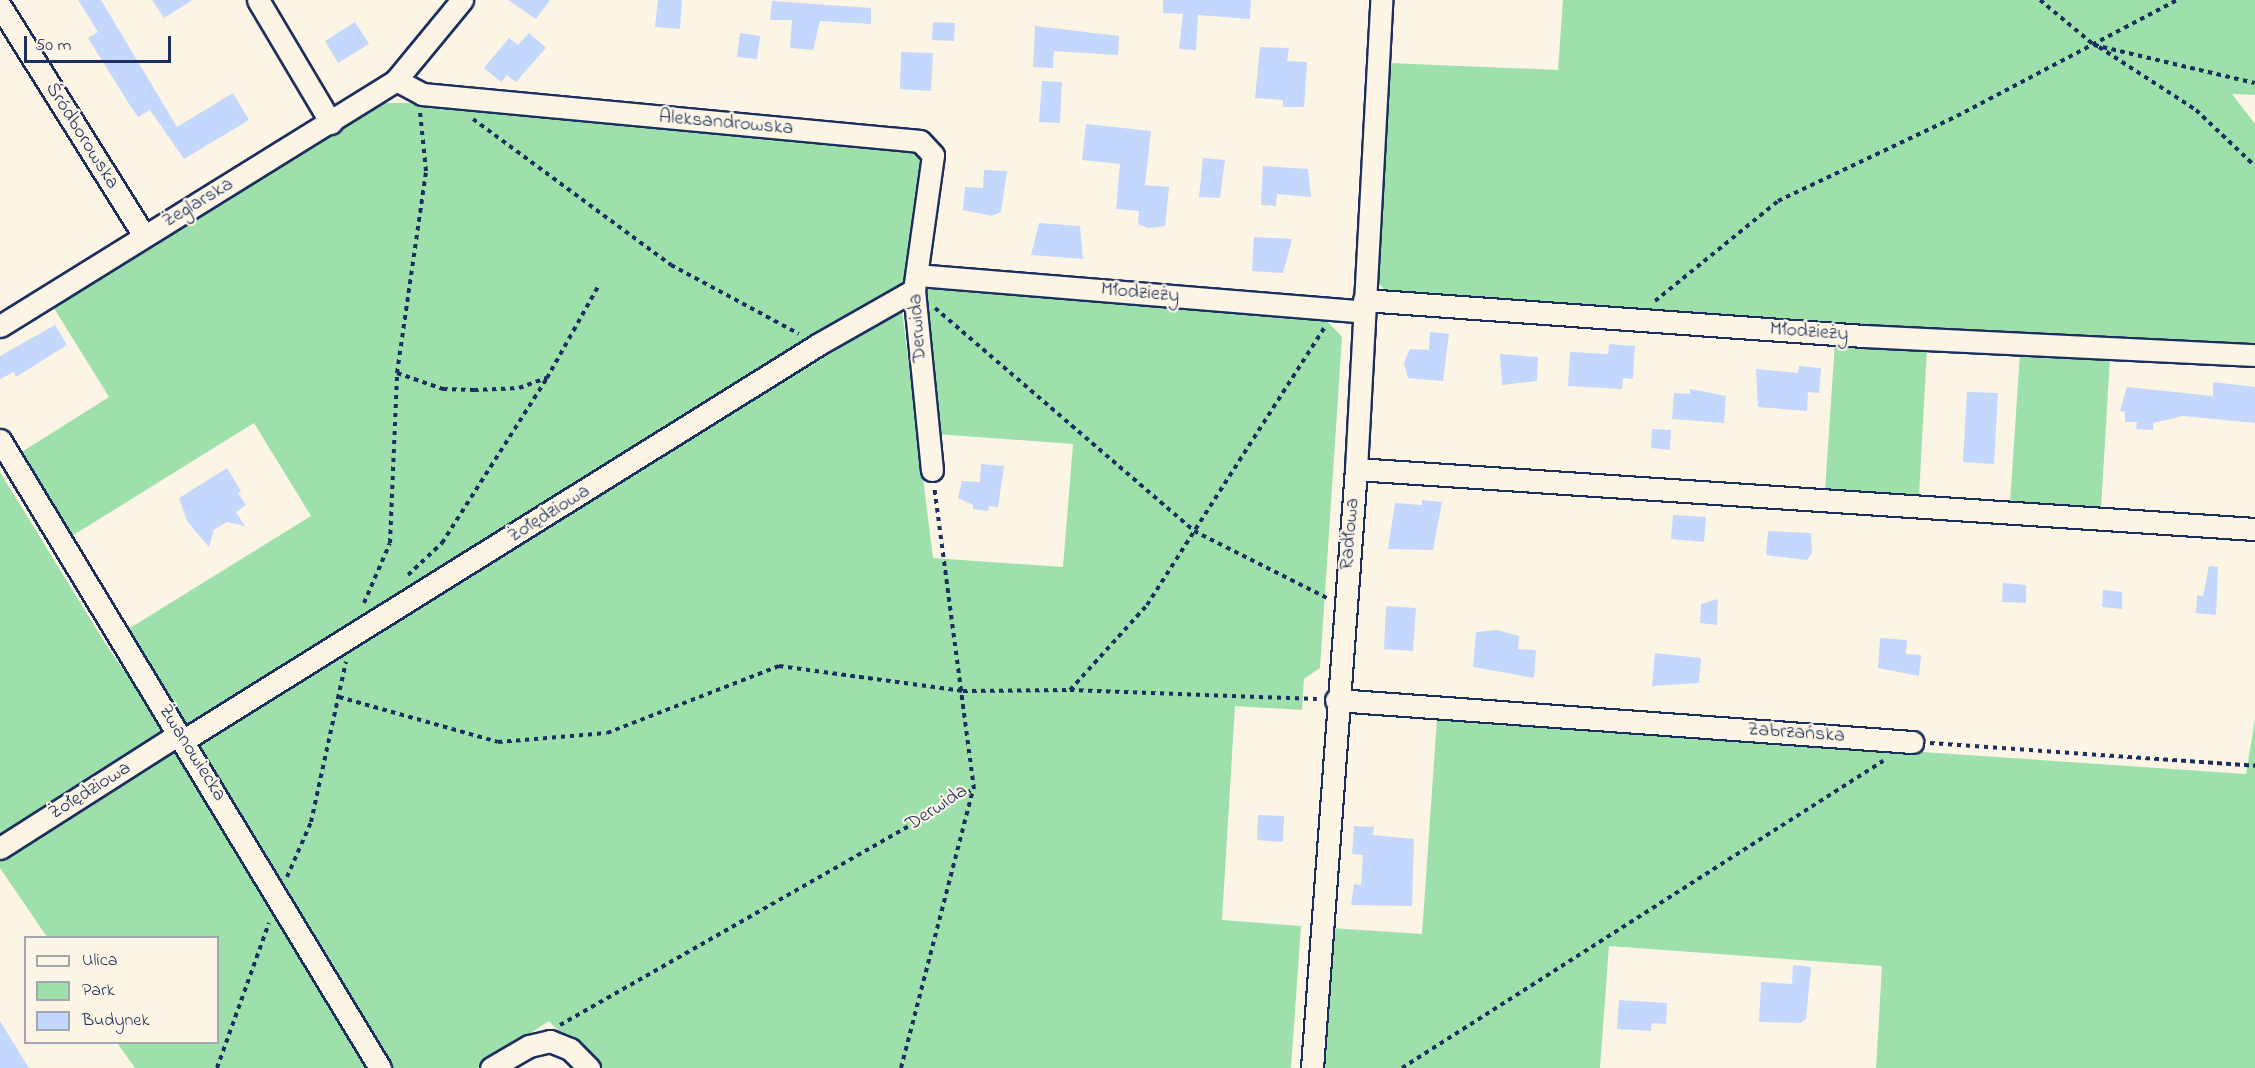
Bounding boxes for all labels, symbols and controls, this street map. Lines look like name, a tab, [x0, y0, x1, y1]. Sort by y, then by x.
scale bar	[27, 24, 174, 62]
text: 50 m	[35, 33, 72, 59]
street label: Śródborowska	[40, 78, 124, 194]
street label: Aleksandrowska	[658, 105, 794, 141]
street label: Żeglarska	[158, 172, 238, 234]
street label: Młodzieży	[1100, 278, 1180, 308]
street label: Derwida	[904, 293, 932, 363]
street label: Młodzieży	[1769, 317, 1849, 347]
street label: Żołędziowa	[504, 479, 594, 549]
street label: Radłowa	[1335, 497, 1365, 571]
street label: Żwanowiecka	[153, 700, 231, 806]
street label: Zabrzańska	[1746, 718, 1846, 748]
street label: Żołędziowa	[45, 756, 135, 826]
street label: Derwida	[902, 779, 972, 837]
legend	[24, 936, 219, 1044]
text: Ulica	[82, 948, 117, 974]
text: Park	[82, 978, 115, 1004]
text: Budynek	[82, 1008, 149, 1034]

